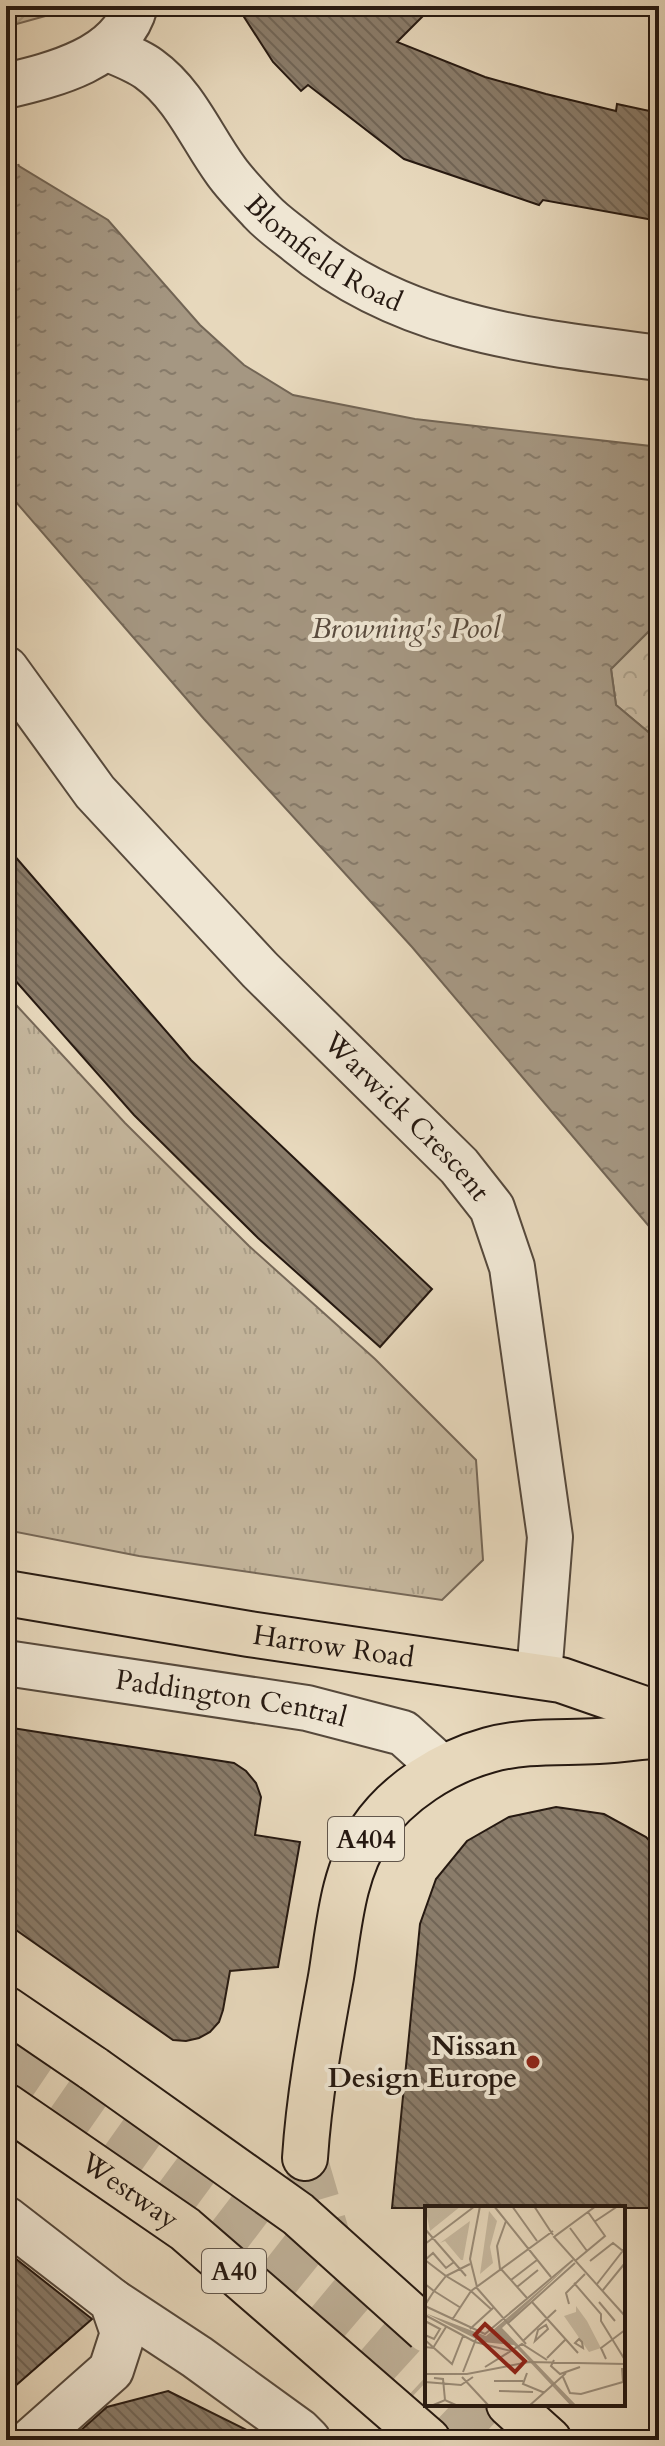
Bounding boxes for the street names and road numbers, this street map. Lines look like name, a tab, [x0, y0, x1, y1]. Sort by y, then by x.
street label: Blomfield Road	[236, 186, 408, 321]
street label: Warwick Crescent	[314, 1023, 498, 1209]
street label: Harrow Road	[250, 1616, 417, 1677]
street label: Paddington Central	[113, 1661, 351, 1737]
road number: A404	[328, 1817, 404, 1861]
street label: Westway	[72, 2143, 186, 2238]
road number: A40	[202, 2249, 266, 2293]

